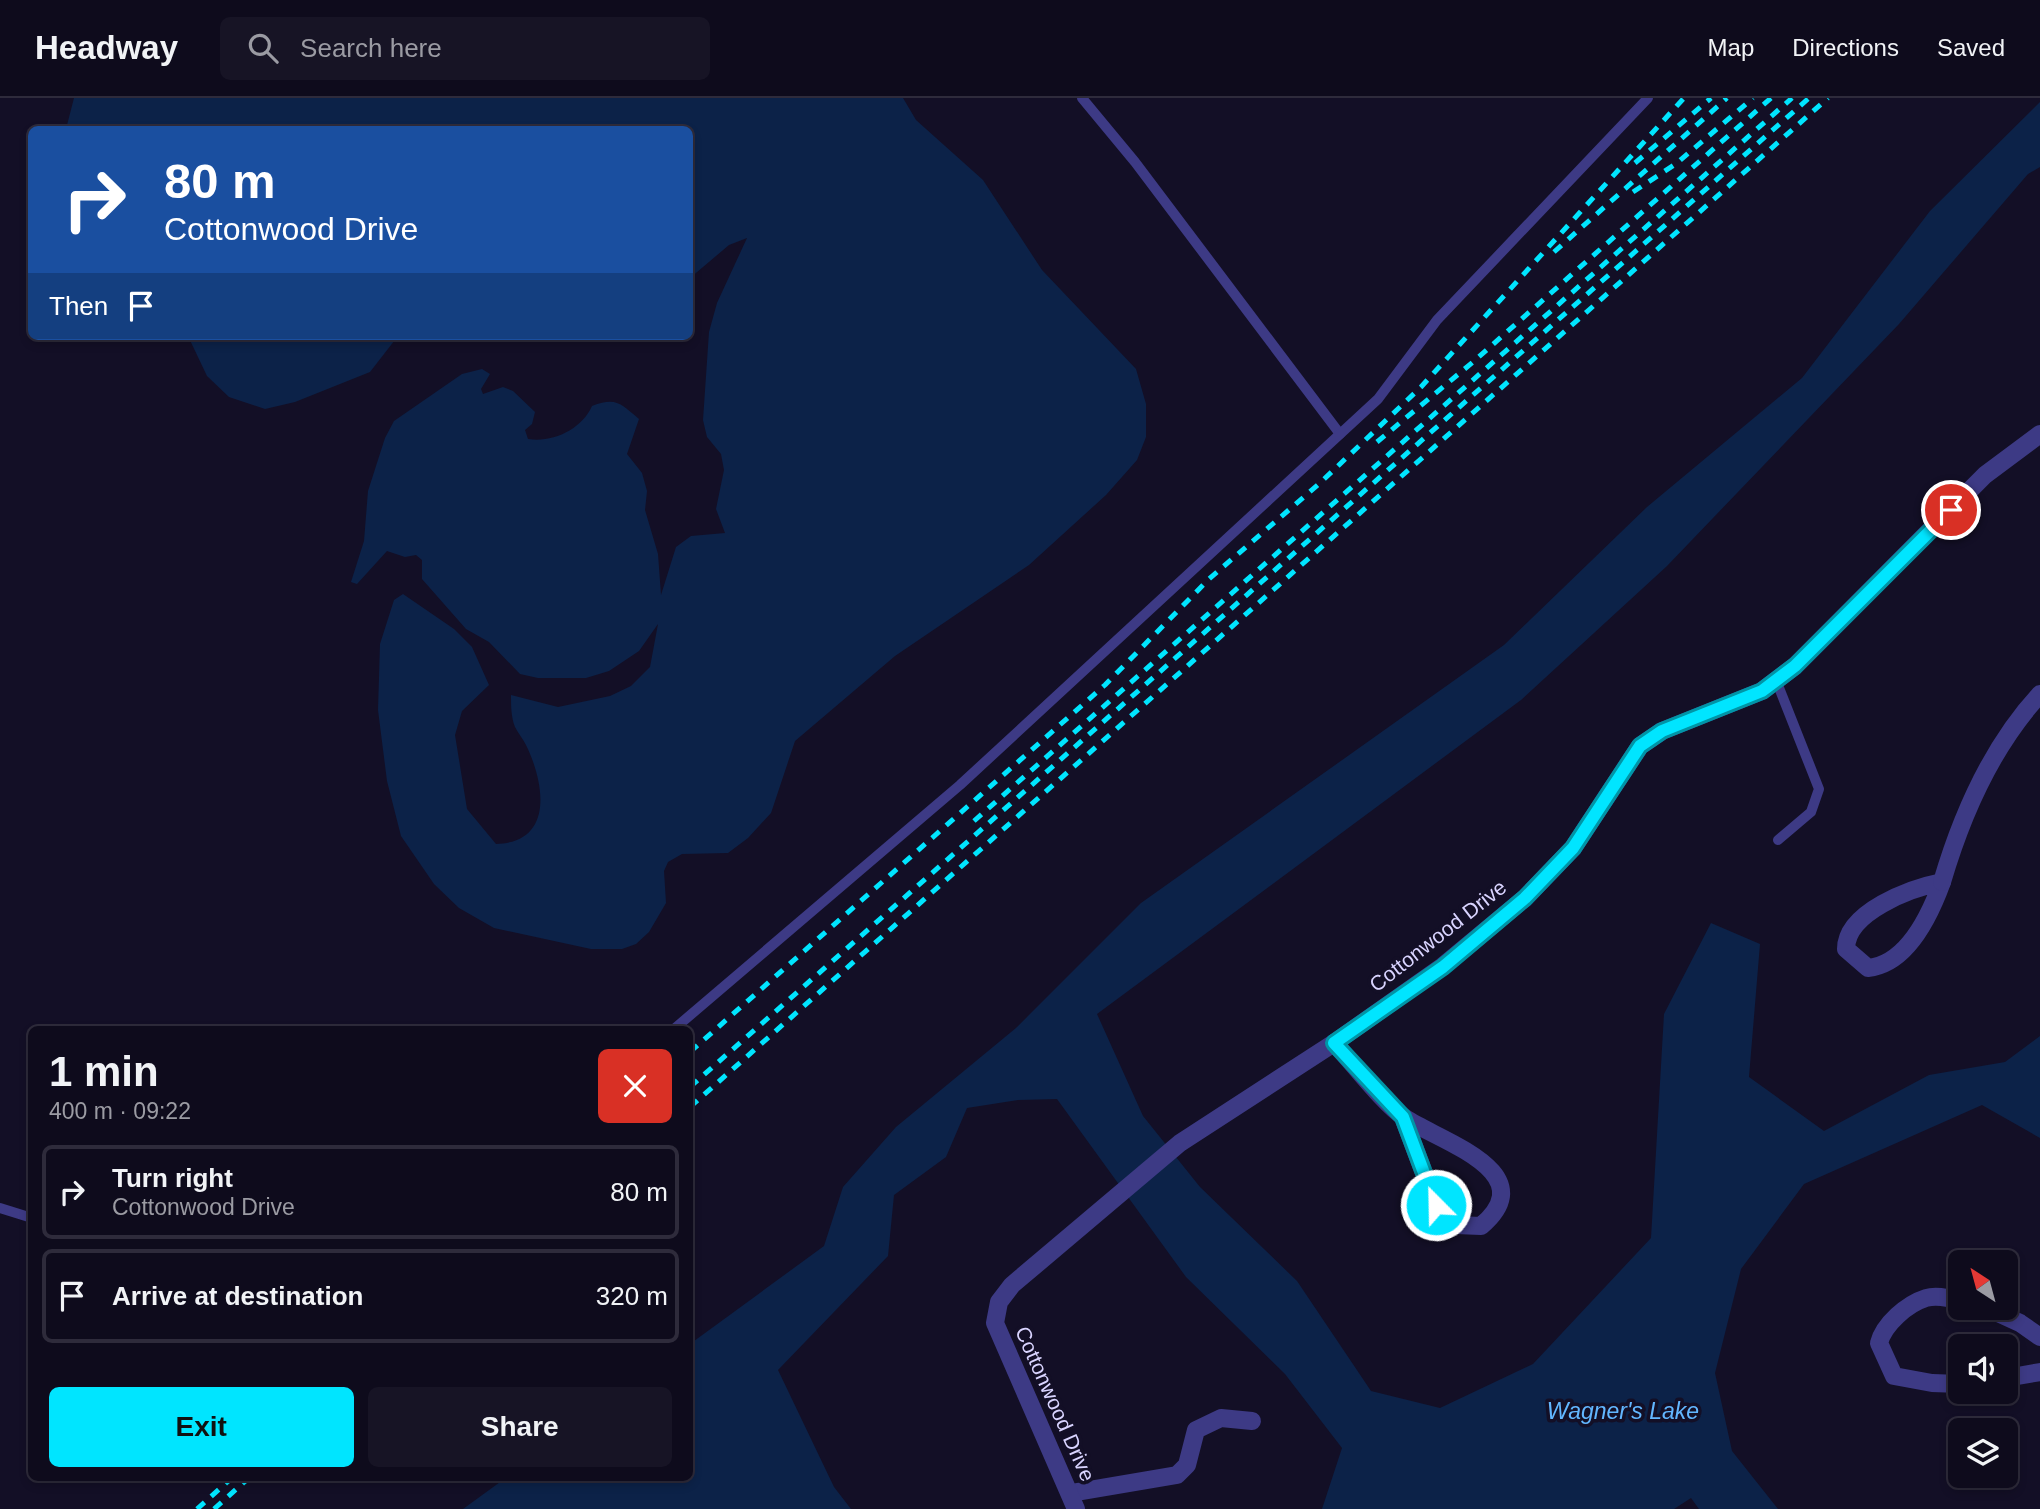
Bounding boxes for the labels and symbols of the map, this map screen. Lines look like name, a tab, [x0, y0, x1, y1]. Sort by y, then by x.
pin	[1921, 480, 1981, 540]
street label: Cottonwood Drive	[1365, 875, 1511, 996]
position arrow	[1399, 1168, 1473, 1242]
north arrow	[1948, 1250, 2018, 1320]
street label: Cottonwood Drive	[1011, 1323, 1100, 1485]
water label: Wagner's Lake	[1547, 1398, 1699, 1424]

